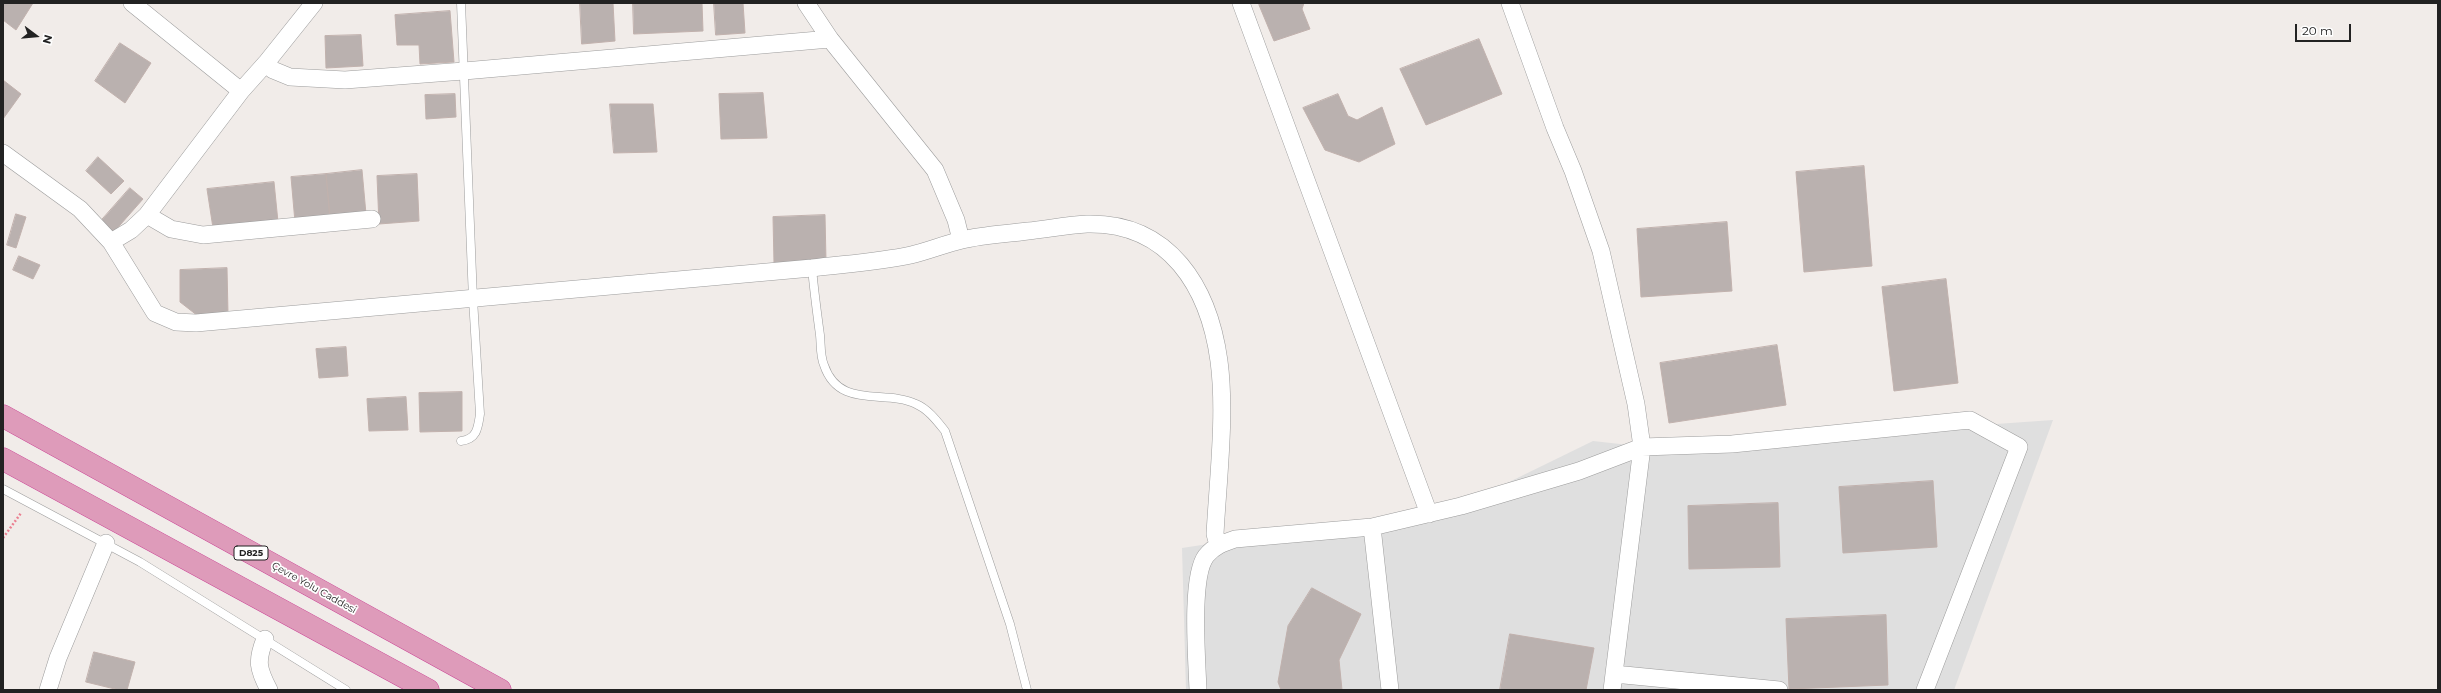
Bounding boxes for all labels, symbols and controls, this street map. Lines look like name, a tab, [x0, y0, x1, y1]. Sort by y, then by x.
north arrow	[16, 16, 56, 56]
scale bar	[2297, 16, 2353, 42]
text: 20 m	[2302, 23, 2333, 38]
text: N	[40, 33, 55, 46]
road number: D825	[234, 546, 268, 560]
street label: Çevre Yolu Caddesi	[270, 560, 358, 616]

